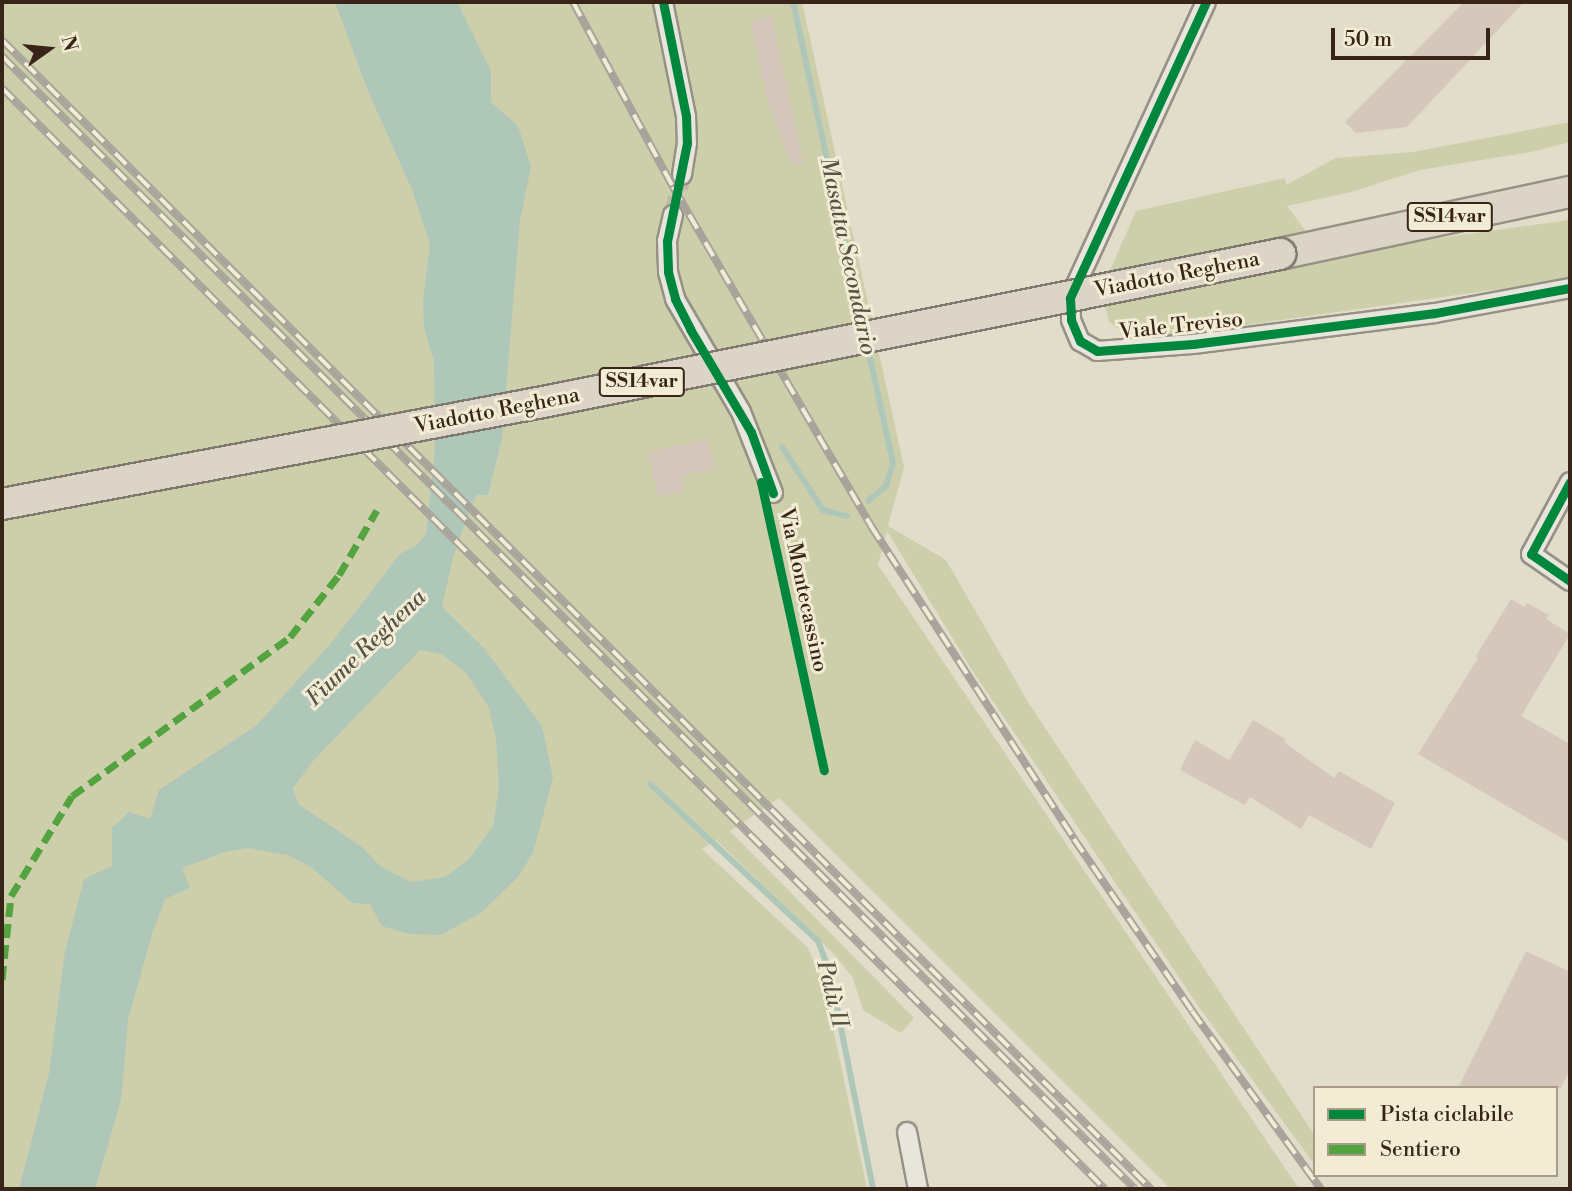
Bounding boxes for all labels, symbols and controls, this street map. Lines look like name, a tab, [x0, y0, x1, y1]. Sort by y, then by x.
north arrow	[14, 14, 84, 84]
scale bar	[1334, 14, 1493, 58]
text: 50 m	[1344, 27, 1392, 53]
text: N	[56, 33, 83, 54]
water label: Masatta Secondario	[814, 155, 882, 357]
road number: SS14var	[1406, 202, 1494, 232]
street label: Viadotto Reghena	[1092, 247, 1262, 303]
street label: Viale Treviso	[1118, 307, 1244, 345]
road number: SS14var	[598, 366, 686, 398]
street label: Viadotto Reghena	[412, 383, 582, 439]
street label: Via Montecassino	[773, 506, 833, 674]
water label: Fiume Reghena	[300, 584, 432, 712]
water label: Palù II	[810, 958, 854, 1030]
legend	[1313, 1086, 1558, 1177]
text: Pista ciclabile	[1380, 1102, 1514, 1128]
text: Sentiero	[1380, 1137, 1461, 1163]

